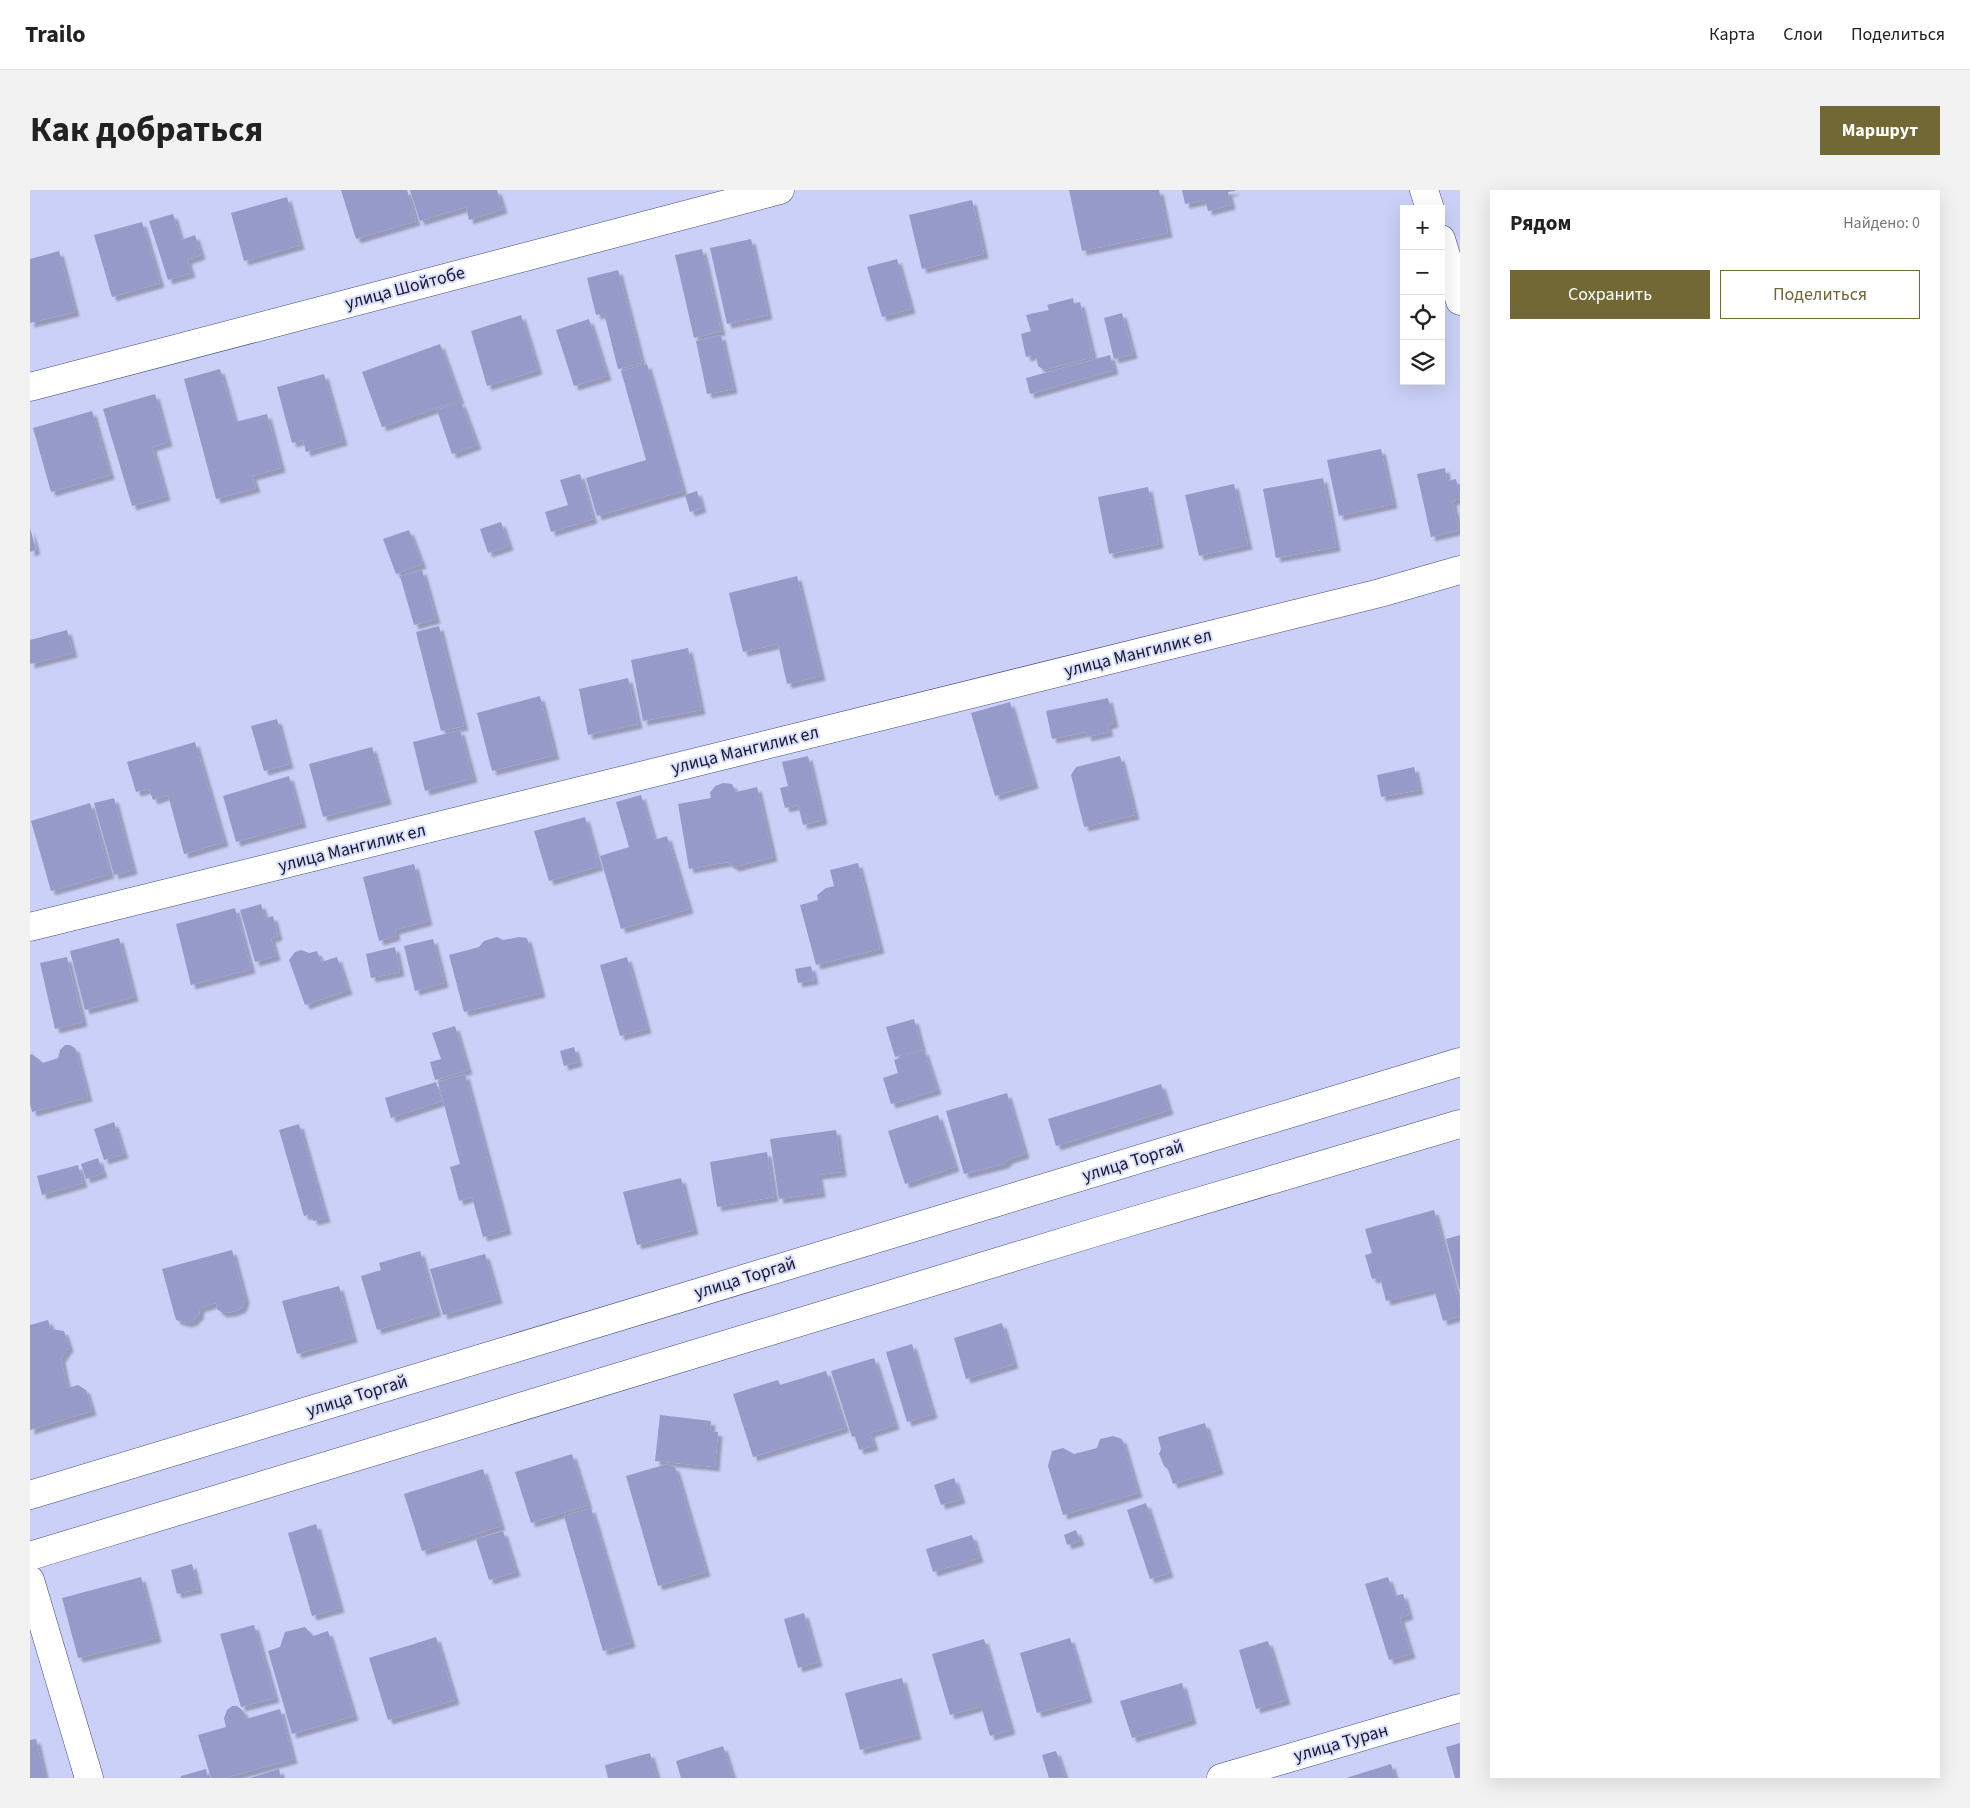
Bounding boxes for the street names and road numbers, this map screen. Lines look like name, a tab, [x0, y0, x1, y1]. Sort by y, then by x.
street label: улица Шойтобе	[342, 260, 468, 316]
street label: улица Мангилик ел	[1062, 623, 1214, 683]
street label: улица Мангилик ел	[669, 720, 821, 780]
street label: улица Мангилик ел	[276, 818, 428, 878]
street label: улица Торгай	[1079, 1134, 1187, 1188]
street label: улица Торгай	[691, 1251, 799, 1305]
street label: улица Торгай	[303, 1369, 411, 1423]
street label: улица Туран	[1291, 1718, 1391, 1768]

